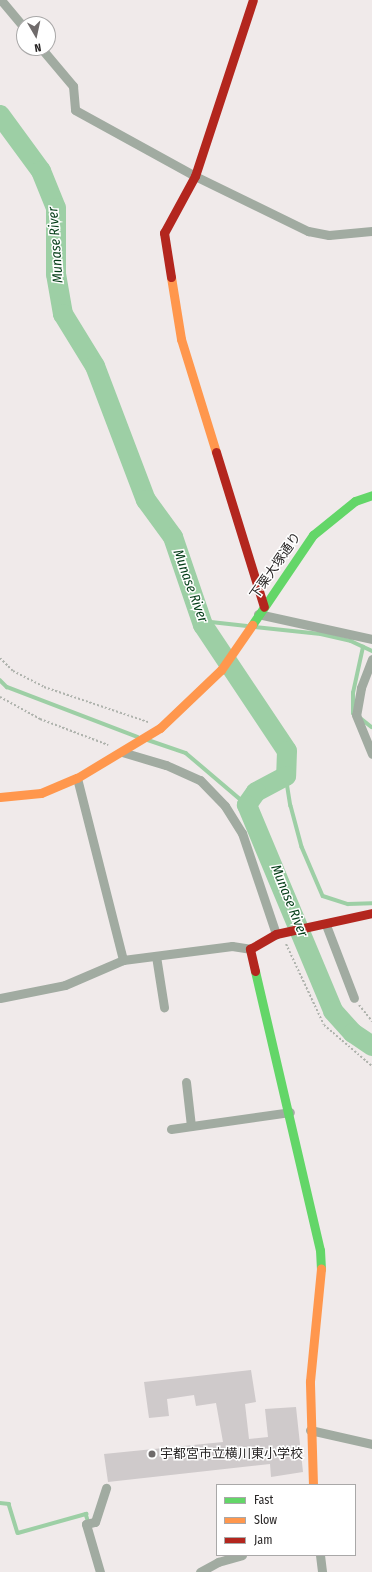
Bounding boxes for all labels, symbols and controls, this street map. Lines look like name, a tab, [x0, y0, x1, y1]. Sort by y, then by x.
north arrow	[16, 16, 56, 56]
text: N	[34, 40, 42, 54]
water label: Munase River	[45, 206, 67, 284]
street label: 下栗大塚通り	[247, 530, 305, 602]
water label: Munase River	[169, 547, 211, 625]
water label: Munase River	[267, 863, 311, 939]
place label: 宇都宮市立横川東小学校	[160, 1446, 303, 1462]
marker: 宇都宮市立横川東小学校	[147, 1449, 157, 1459]
legend	[216, 1484, 356, 1556]
text: Fast	[254, 1493, 273, 1507]
text: Slow	[254, 1513, 277, 1527]
text: Jam	[254, 1533, 272, 1547]

